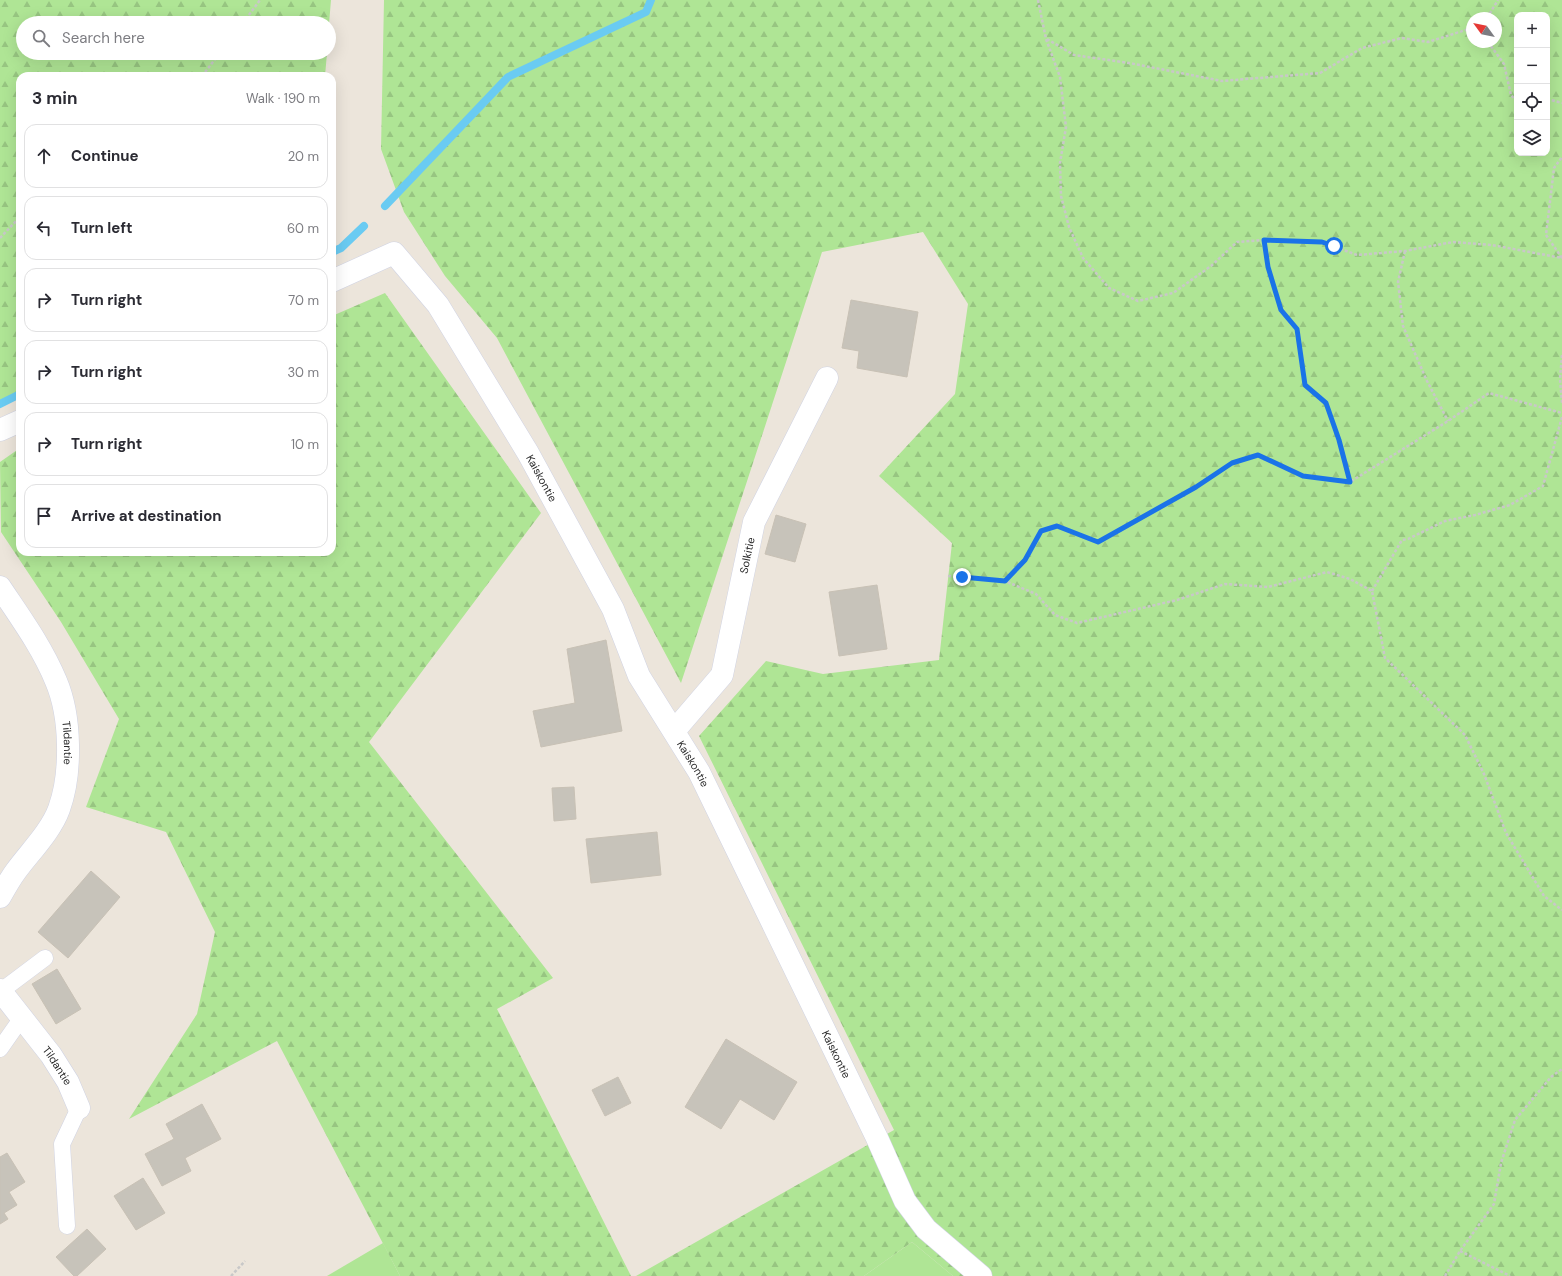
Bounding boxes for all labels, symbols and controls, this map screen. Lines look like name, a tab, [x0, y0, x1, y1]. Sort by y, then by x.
north arrow	[1466, 12, 1502, 48]
map controls	[1514, 12, 1550, 156]
button: +	[1514, 12, 1550, 48]
search box	[16, 16, 336, 60]
icon: search	[30, 27, 52, 49]
text: Search here	[62, 28, 145, 48]
button: −	[1514, 48, 1550, 84]
button: locate	[1514, 84, 1550, 120]
text: 3 min	[32, 87, 77, 109]
text: Walk · 190 m	[246, 90, 320, 107]
button: layers	[1514, 120, 1550, 156]
icon: ahead	[33, 145, 55, 167]
text: Continue	[71, 146, 139, 166]
text: 20 m	[288, 148, 319, 165]
icon: left	[33, 217, 55, 239]
text: Turn left	[71, 218, 132, 238]
text: 60 m	[287, 220, 319, 237]
route start	[1325, 237, 1343, 255]
icon: right	[33, 289, 55, 311]
text: Turn right	[71, 290, 142, 310]
text: 70 m	[288, 292, 319, 309]
icon: right	[33, 361, 55, 383]
text: Turn right	[71, 362, 142, 382]
text: 30 m	[287, 364, 319, 381]
icon: right	[33, 433, 55, 455]
text: Turn right	[71, 434, 142, 454]
text: 10 m	[291, 436, 319, 453]
street label: Kaiskontie	[523, 452, 560, 504]
icon: arrive	[33, 505, 55, 527]
text: Arrive at destination	[71, 506, 222, 526]
street label: Solkitie	[736, 536, 758, 575]
route end	[953, 568, 971, 586]
street label: Tildantie	[59, 720, 75, 765]
street label: Kaiskontie	[674, 738, 712, 789]
street label: Kaiskontie	[819, 1028, 854, 1081]
street label: Tildantie	[40, 1043, 75, 1088]

